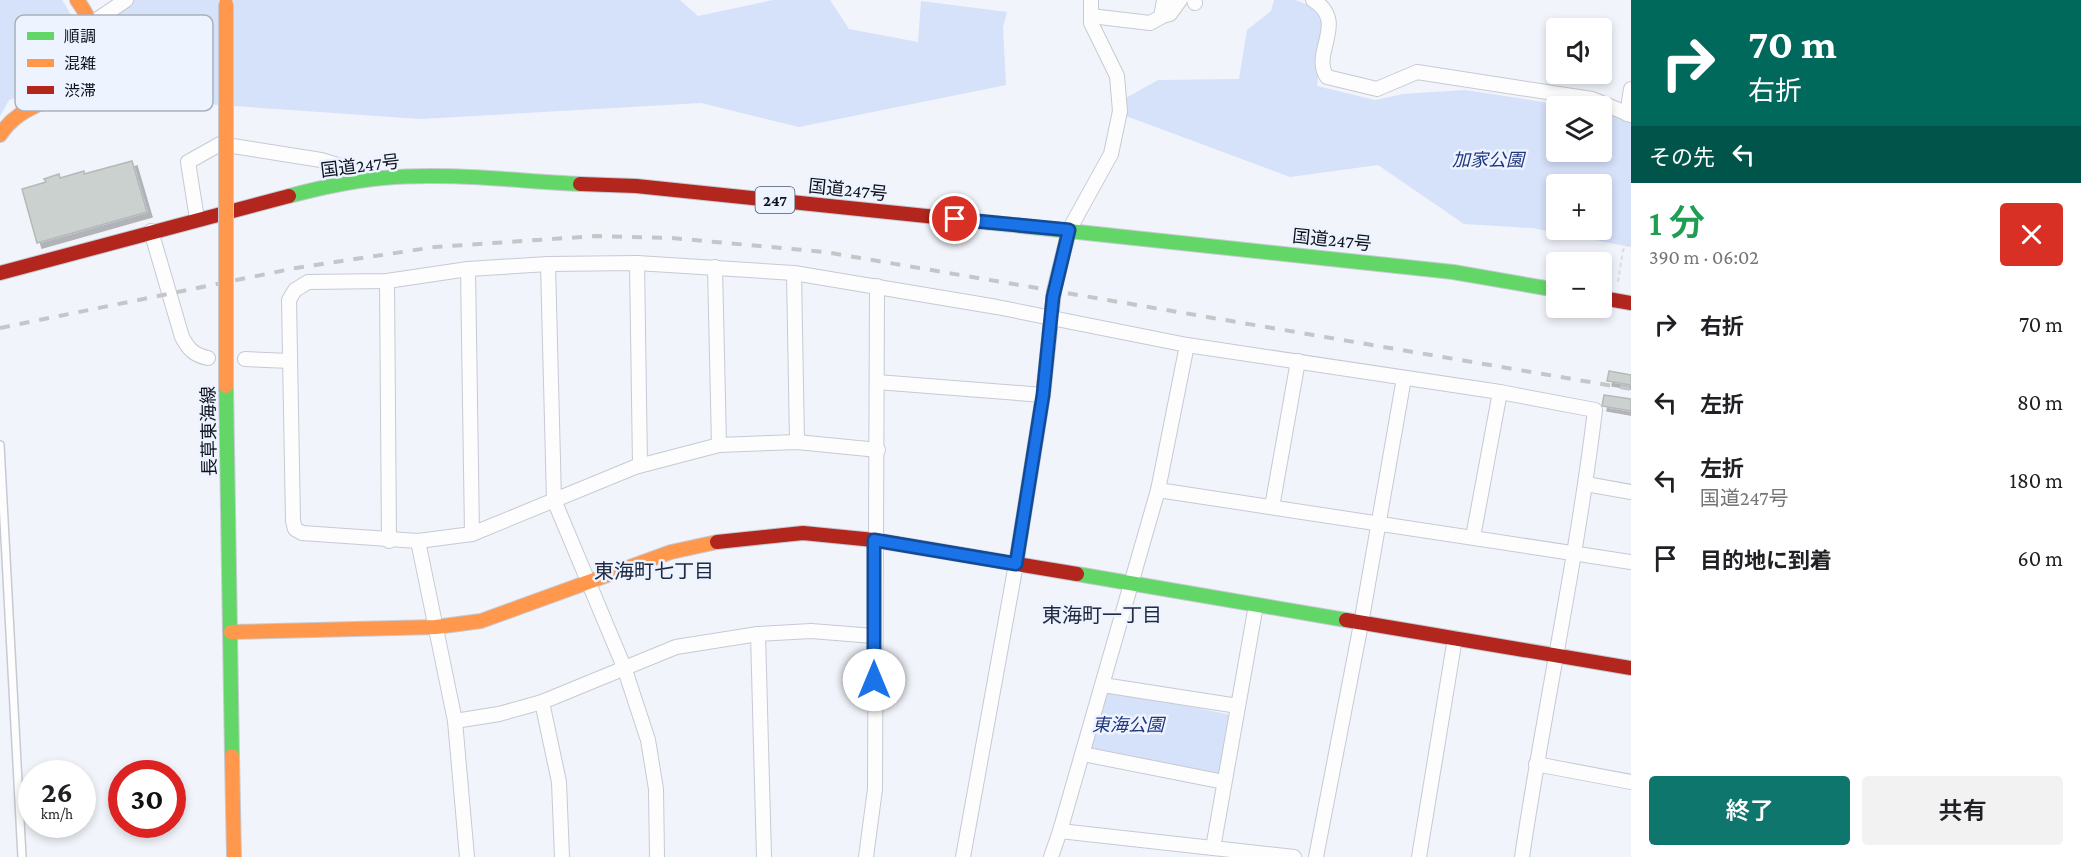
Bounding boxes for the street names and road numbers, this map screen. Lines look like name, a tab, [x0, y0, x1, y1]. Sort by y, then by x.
street label: 国道247号	[319, 151, 401, 181]
street label: 国道247号	[807, 176, 889, 204]
road number: 247	[756, 187, 794, 213]
street label: 国道247号	[1291, 226, 1373, 254]
street label: 長草東海線	[198, 386, 220, 476]

